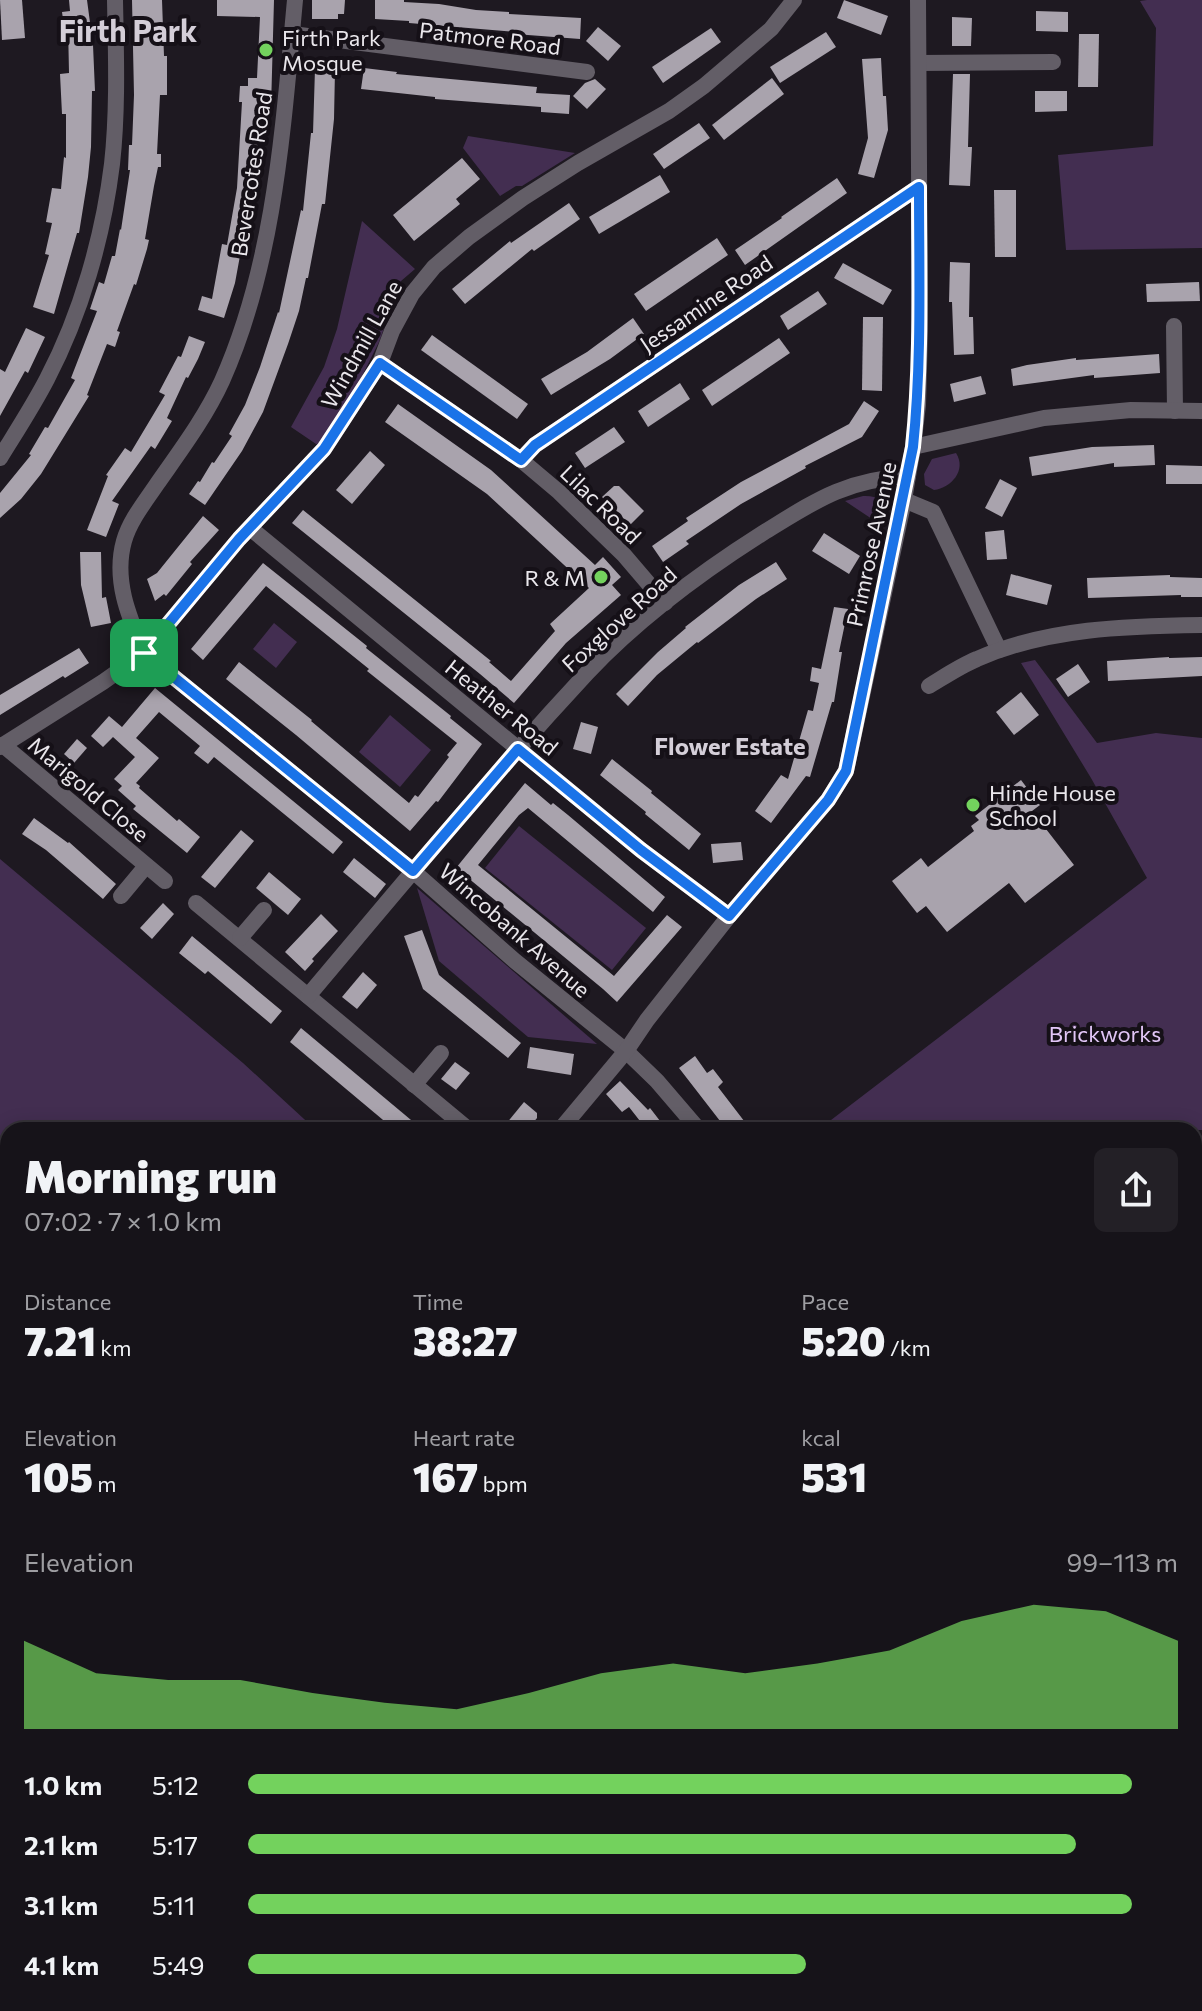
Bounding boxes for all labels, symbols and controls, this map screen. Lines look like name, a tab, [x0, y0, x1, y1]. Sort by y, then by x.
district label: Firth Park	[59, 11, 197, 48]
street label: Patmore Road	[418, 16, 562, 60]
place label: Firth Park Mosque	[282, 24, 381, 76]
marker: Firth Park Mosque	[257, 41, 275, 59]
street label: Bevercotes Road	[225, 90, 277, 258]
street label: Jessamine Road	[635, 249, 777, 357]
street label: Windmill Lane	[315, 275, 407, 413]
street label: Lilac Road	[555, 459, 647, 549]
street label: Primrose Avenue	[840, 459, 902, 629]
street label: Foxglove Road	[556, 561, 682, 677]
place label: R & M	[525, 564, 585, 591]
marker: R & M	[592, 568, 610, 586]
pin	[110, 619, 178, 687]
icon: arrive	[122, 631, 166, 675]
street label: Heather Road	[440, 653, 564, 761]
street label: Marigold Close	[23, 731, 155, 847]
district label: Flower Estate	[654, 731, 806, 760]
place label: Hinde House School	[989, 779, 1116, 831]
marker: Hinde House School	[964, 796, 982, 814]
street label: Wincobank Avenue	[434, 857, 596, 1003]
park label: Brickworks	[1049, 1020, 1161, 1047]
text: Morning run	[24, 1148, 277, 1202]
button: share	[1094, 1148, 1178, 1232]
text: 07:02 · 7 × 1.0 km	[24, 1205, 222, 1236]
text: Distance	[24, 1288, 111, 1315]
text: Time	[413, 1288, 463, 1315]
text: Pace	[801, 1288, 849, 1315]
text: 7.21	[24, 1315, 96, 1364]
text: 38:27	[413, 1315, 518, 1364]
text: 5:20	[801, 1315, 886, 1364]
text: km	[96, 1334, 131, 1361]
text: /km	[886, 1334, 931, 1361]
text: Elevation	[24, 1424, 117, 1451]
text: Heart rate	[413, 1424, 515, 1451]
text: kcal	[801, 1424, 841, 1451]
text: 105	[24, 1451, 93, 1500]
text: 167	[413, 1451, 478, 1500]
text: 531	[801, 1451, 867, 1500]
text: m	[93, 1470, 116, 1497]
text: bpm	[478, 1470, 528, 1497]
text: Elevation	[24, 1546, 134, 1577]
text: 99–113 m	[1066, 1546, 1178, 1577]
text: 1.0 km	[24, 1769, 102, 1800]
text: 5:12	[152, 1769, 199, 1800]
text: 2.1 km	[24, 1829, 98, 1860]
text: 5:17	[152, 1829, 198, 1860]
text: 3.1 km	[24, 1889, 98, 1920]
text: 5:11	[152, 1889, 195, 1920]
text: 4.1 km	[24, 1949, 99, 1980]
text: 5:49	[152, 1949, 204, 1980]

